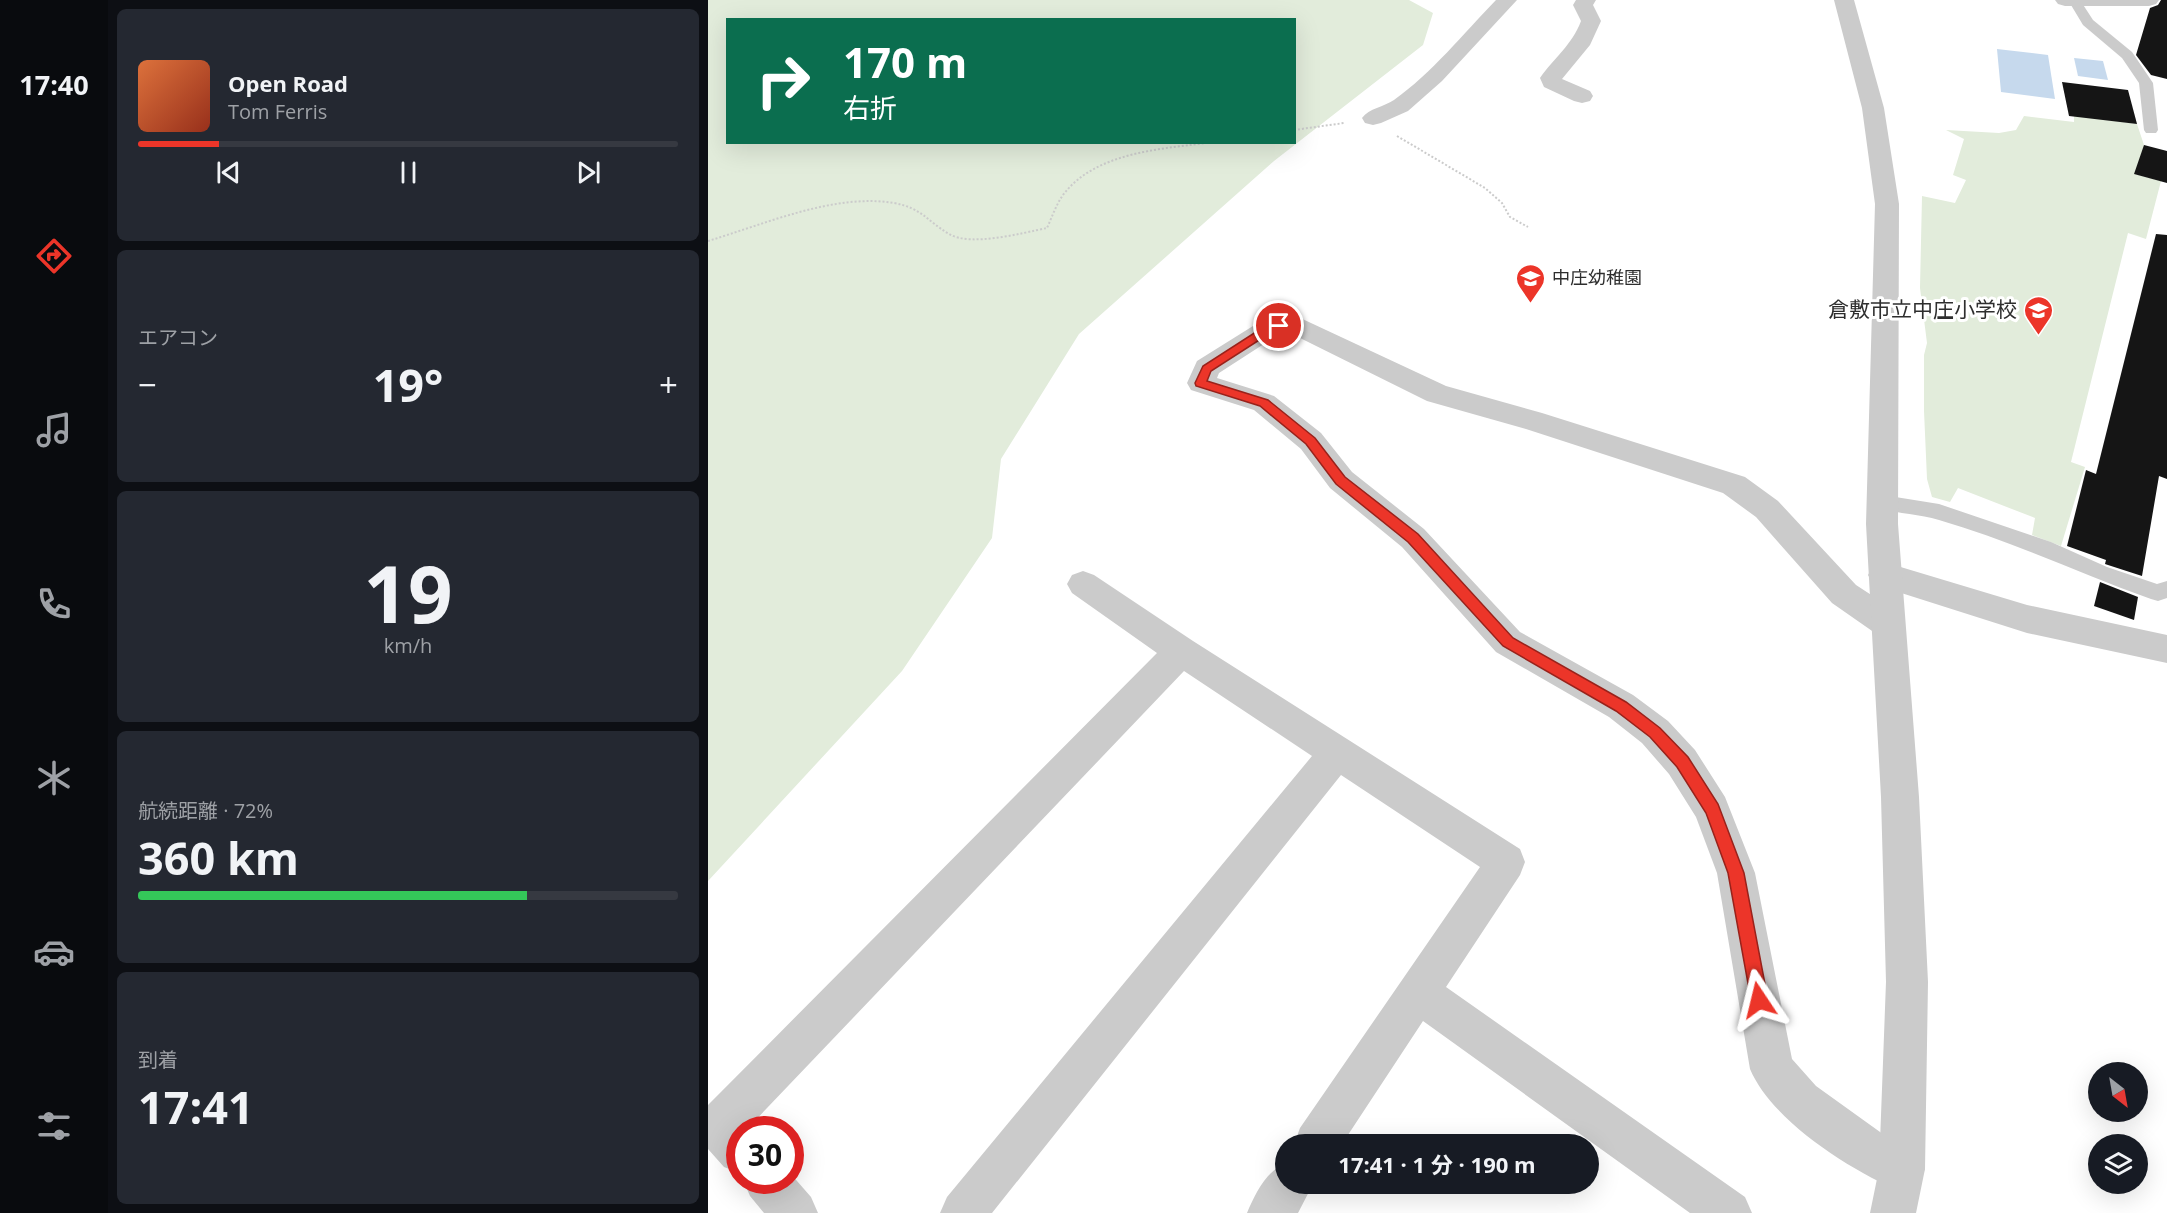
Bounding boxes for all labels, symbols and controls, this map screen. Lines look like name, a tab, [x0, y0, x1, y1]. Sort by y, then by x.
text: 170 m	[843, 33, 967, 90]
icon: right	[744, 42, 822, 120]
text: 17:40	[19, 66, 89, 103]
text: Open Road	[228, 68, 348, 98]
text: 右折	[843, 89, 897, 126]
text: Tom Ferris	[228, 98, 327, 125]
icon: previous	[212, 156, 245, 189]
icon: pause	[392, 156, 425, 189]
icon: next	[572, 156, 605, 189]
icon: directions	[33, 235, 75, 277]
school or university icon: 中庄幼稚園	[1515, 262, 1547, 304]
place label: 中庄幼稚園	[1552, 265, 1642, 289]
school or university icon: 倉敷市立中庄小学校	[2022, 294, 2054, 336]
place label: 倉敷市立中庄小学校	[1828, 295, 2017, 323]
pin	[1253, 300, 1304, 351]
icon: arrive	[1262, 309, 1295, 342]
text: エアコン	[138, 324, 218, 351]
text: 19°	[373, 354, 443, 415]
text: −	[138, 362, 157, 407]
text: +	[659, 362, 678, 407]
icon: music	[33, 409, 75, 451]
text: 19	[363, 540, 453, 646]
icon: phone	[33, 583, 75, 625]
text: km/h	[384, 632, 432, 659]
icon: climate	[33, 757, 75, 799]
text: 航続距離 · 72%	[138, 797, 273, 824]
text: 360 km	[138, 827, 299, 888]
icon: car	[33, 931, 75, 973]
position arrow	[1727, 968, 1791, 1032]
text: 到着	[138, 1046, 178, 1073]
north arrow	[2088, 1062, 2148, 1122]
map controls	[2088, 1062, 2148, 1194]
text: 17:41	[138, 1076, 254, 1137]
icon: filters	[33, 1105, 75, 1147]
speed limit sign: 30	[726, 1116, 804, 1194]
button: layers	[2088, 1134, 2148, 1194]
text: 17:41 · 1 分 · 190 m	[1338, 1149, 1536, 1179]

